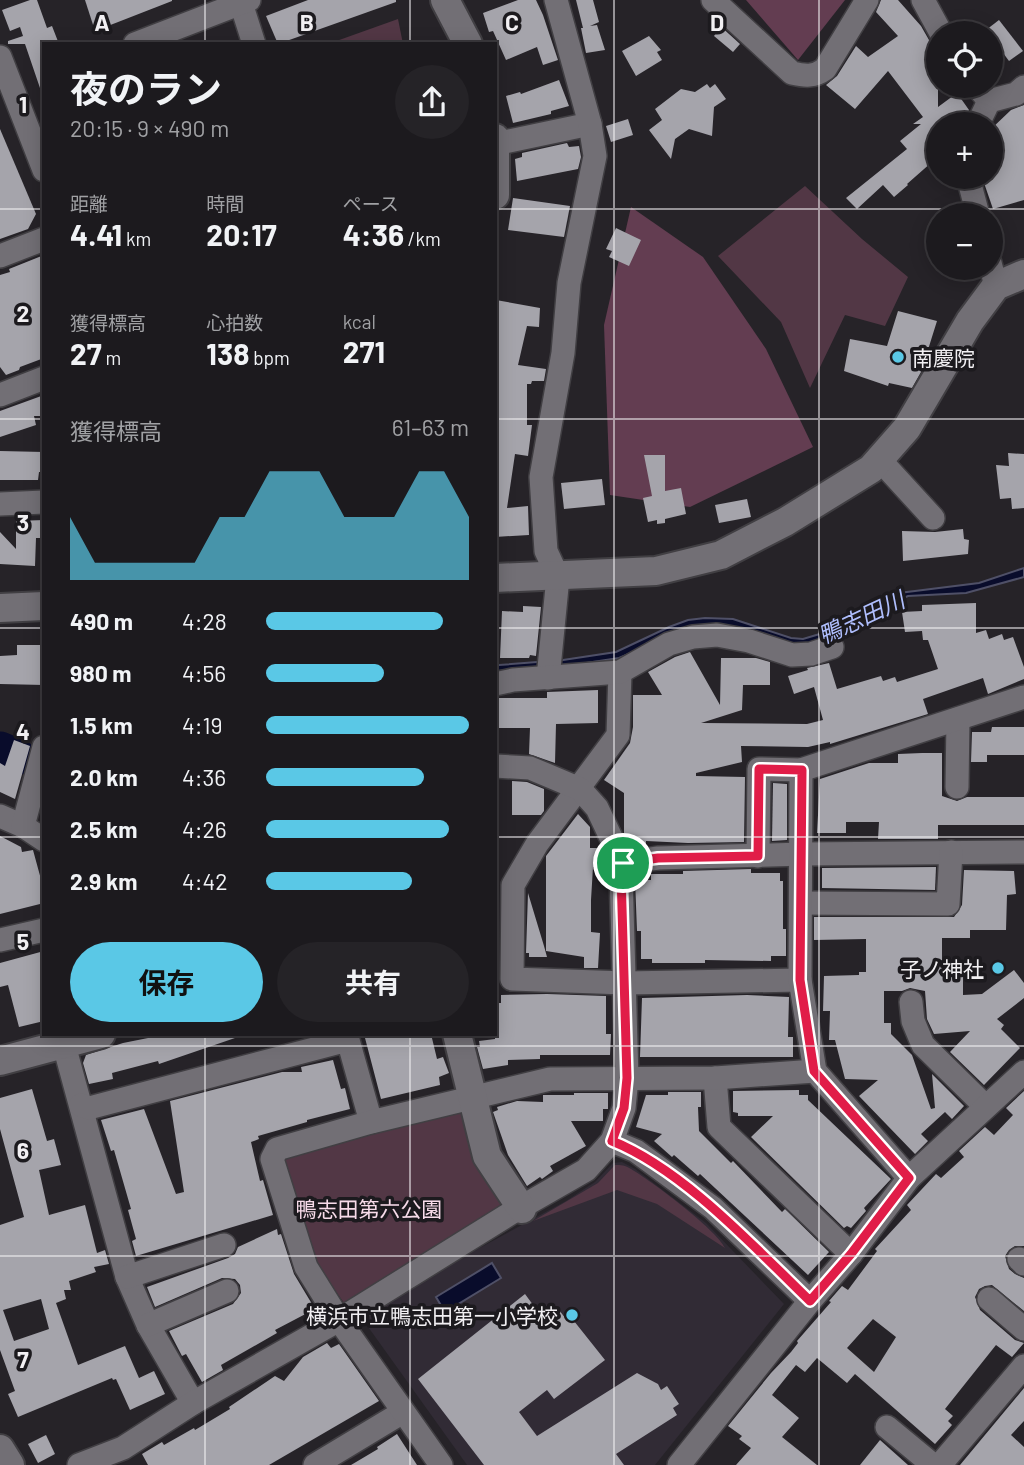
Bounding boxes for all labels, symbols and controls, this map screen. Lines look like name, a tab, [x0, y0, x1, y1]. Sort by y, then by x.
text: A	[94, 8, 110, 36]
text: B	[300, 8, 314, 36]
text: C	[505, 8, 519, 36]
text: D	[710, 8, 724, 36]
map controls	[926, 21, 1003, 280]
button: locate	[926, 21, 1003, 98]
text: 夜のラン	[70, 65, 222, 111]
button: share	[395, 65, 469, 139]
text: 1	[19, 90, 27, 118]
button: +	[926, 112, 1003, 189]
text: 20:15 · 9 × 490 m	[70, 114, 229, 142]
text: 距離	[70, 192, 108, 215]
text: 時間	[206, 192, 244, 215]
text: ペース	[343, 192, 399, 215]
button: −	[926, 203, 1003, 280]
text: 4.41	[70, 216, 122, 252]
text: 20:17	[206, 216, 277, 252]
text: 4:36	[343, 216, 404, 252]
text: km	[122, 227, 151, 250]
text: /km	[404, 227, 441, 250]
text: 2	[17, 299, 29, 327]
text: kcal	[343, 310, 376, 333]
text: 獲得標高	[70, 311, 146, 334]
text: 心拍数	[206, 311, 263, 334]
text: 271	[343, 333, 385, 369]
text: 27	[70, 335, 102, 371]
text: 138	[206, 335, 249, 371]
place label: 南慶院	[912, 345, 975, 370]
text: m	[102, 346, 121, 369]
text: bpm	[249, 346, 290, 369]
marker: 南慶院	[890, 349, 906, 365]
text: 61–63 m	[392, 413, 469, 441]
text: 獲得標高	[70, 417, 162, 445]
text: 3	[17, 508, 29, 536]
water label: 鴨志田川	[813, 584, 911, 649]
text: 490 m	[70, 607, 133, 635]
text: 4:28	[182, 607, 227, 635]
text: 980 m	[70, 659, 132, 687]
text: 4:56	[182, 659, 226, 687]
text: 1.5 km	[70, 711, 133, 739]
text: 4:19	[182, 711, 223, 739]
text: 4	[16, 717, 30, 745]
text: 2.0 km	[70, 763, 138, 791]
text: 4:36	[182, 763, 226, 791]
text: 2.5 km	[70, 815, 138, 843]
text: 4:26	[182, 815, 227, 843]
pin	[593, 833, 653, 893]
icon: arrive	[604, 844, 642, 882]
text: 2.9 km	[70, 867, 137, 895]
text: 4:42	[182, 867, 227, 895]
text: 5	[17, 927, 29, 955]
button: 保存	[70, 942, 263, 1022]
button: 共有	[277, 942, 469, 1022]
place label: 子ノ神社	[900, 956, 984, 981]
marker: 子ノ神社	[990, 960, 1006, 976]
text: 6	[17, 1136, 29, 1164]
park label: 鴨志田第六公園	[296, 1196, 443, 1221]
place label: 横浜市立鴨志田第一小学校	[306, 1303, 558, 1328]
marker: 横浜市立鴨志田第一小学校	[564, 1307, 580, 1323]
text: 7	[17, 1345, 29, 1373]

